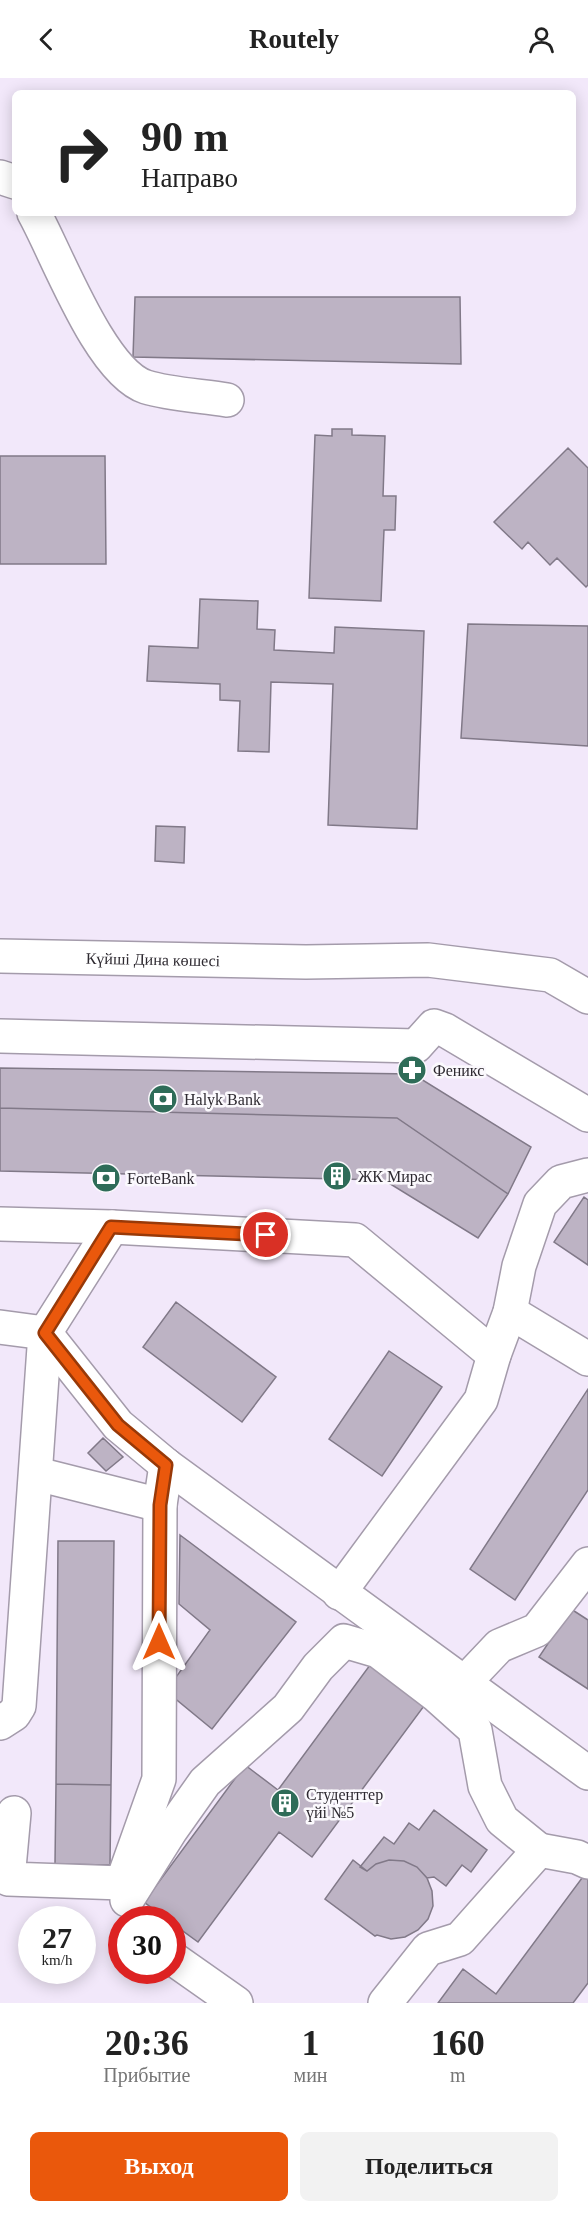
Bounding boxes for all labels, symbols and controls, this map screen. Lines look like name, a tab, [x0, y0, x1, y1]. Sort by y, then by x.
icon: back	[30, 23, 63, 56]
icon: person	[525, 23, 558, 56]
text: Routely	[249, 24, 339, 54]
icon: right	[42, 114, 120, 192]
text: 90 m	[141, 114, 229, 160]
text: Направо	[141, 163, 238, 193]
street label: Күйші Дина көшесі	[86, 949, 221, 969]
pharmacy icon: Феникс	[396, 1054, 428, 1086]
place label: Феникс	[433, 1062, 484, 1079]
bank icon: Halyk Bank	[147, 1083, 179, 1115]
place label: Halyk Bank	[184, 1091, 261, 1109]
building icon: ЖК Мирас	[321, 1160, 353, 1192]
bank icon: ForteBank	[90, 1162, 122, 1194]
place label: ЖК Мирас	[358, 1168, 432, 1186]
place label: ForteBank	[127, 1170, 195, 1187]
pin	[240, 1209, 291, 1260]
icon: arrive	[249, 1218, 282, 1251]
position arrow	[127, 1610, 191, 1674]
place label: Студенттер үйі №5	[306, 1786, 383, 1822]
building icon: Студенттер үйі №5	[269, 1787, 301, 1819]
speed limit sign: 30	[108, 1906, 186, 1984]
text: 27	[42, 1921, 72, 1954]
text: km/h	[42, 1952, 72, 1968]
text: 20:36	[105, 2023, 189, 2063]
text: 1	[302, 2023, 320, 2063]
text: 160	[431, 2023, 485, 2063]
text: Прибытие	[103, 2064, 190, 2086]
text: мин	[294, 2064, 328, 2086]
text: m	[450, 2064, 466, 2086]
button: Выход	[30, 2132, 288, 2201]
button: Поделиться	[300, 2132, 558, 2201]

